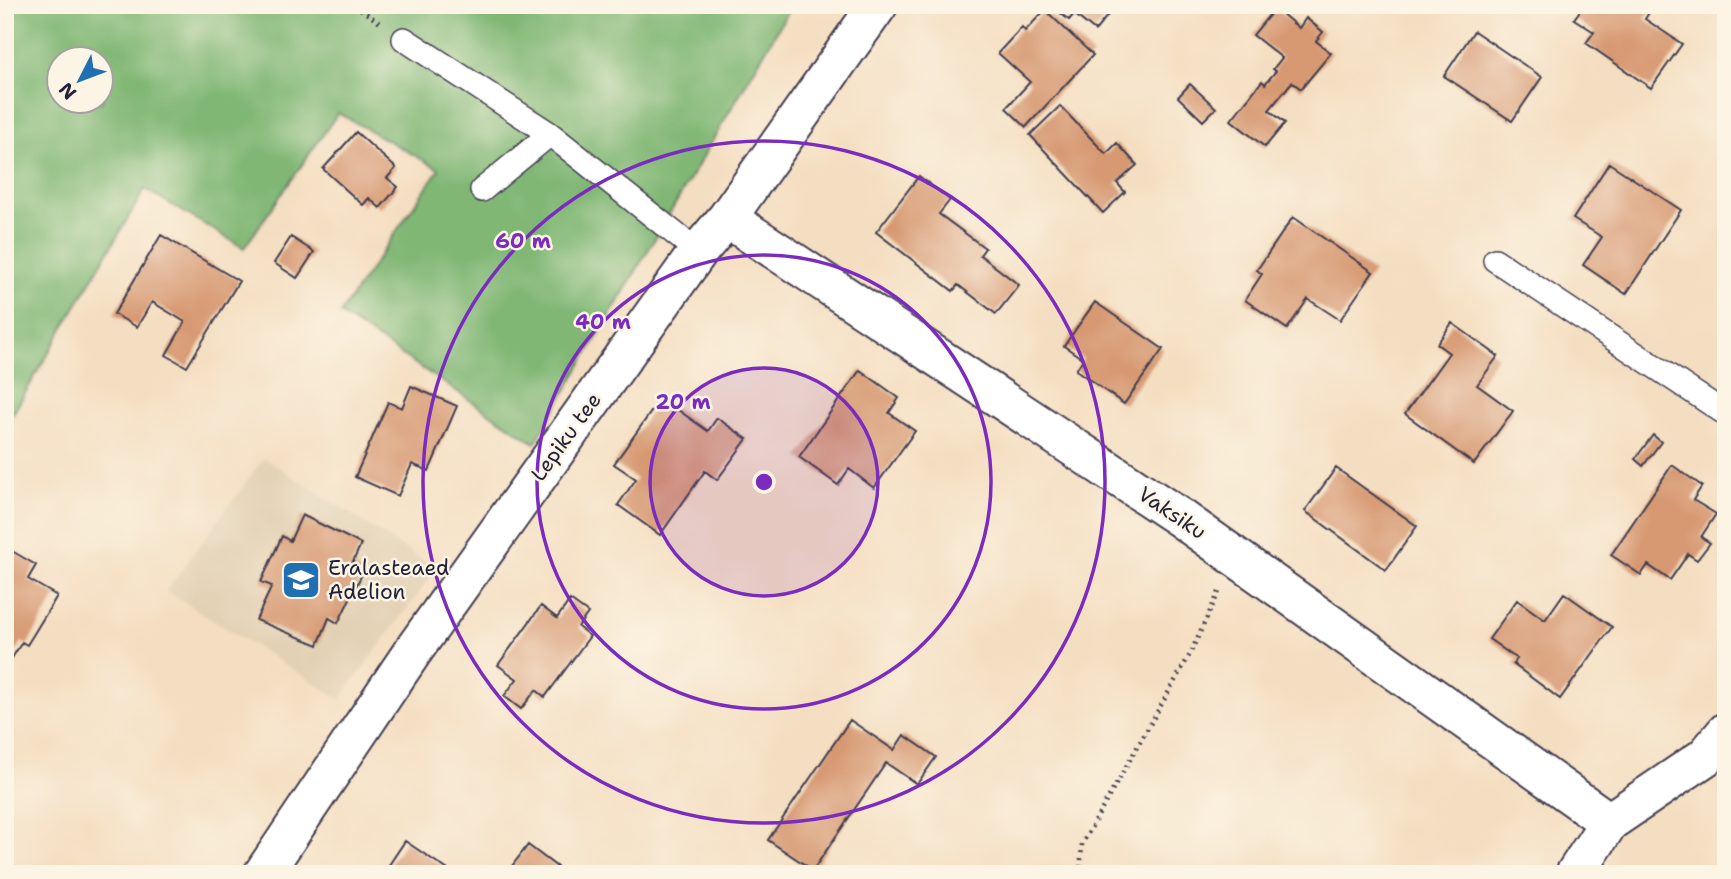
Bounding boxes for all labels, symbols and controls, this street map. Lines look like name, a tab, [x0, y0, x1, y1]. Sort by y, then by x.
north arrow	[46, 46, 116, 116]
text: N	[53, 77, 82, 105]
text: 60 m	[495, 227, 551, 255]
text: 40 m	[575, 308, 631, 336]
street label: Lepiku tee	[524, 387, 608, 487]
text: 20 m	[655, 388, 711, 416]
centre of rings	[752, 470, 776, 494]
street label: Vaksiku	[1133, 480, 1211, 546]
place label: Eralasteaed Adelion	[328, 554, 449, 606]
school or university icon: Eralasteaed Adelion	[280, 559, 322, 601]

